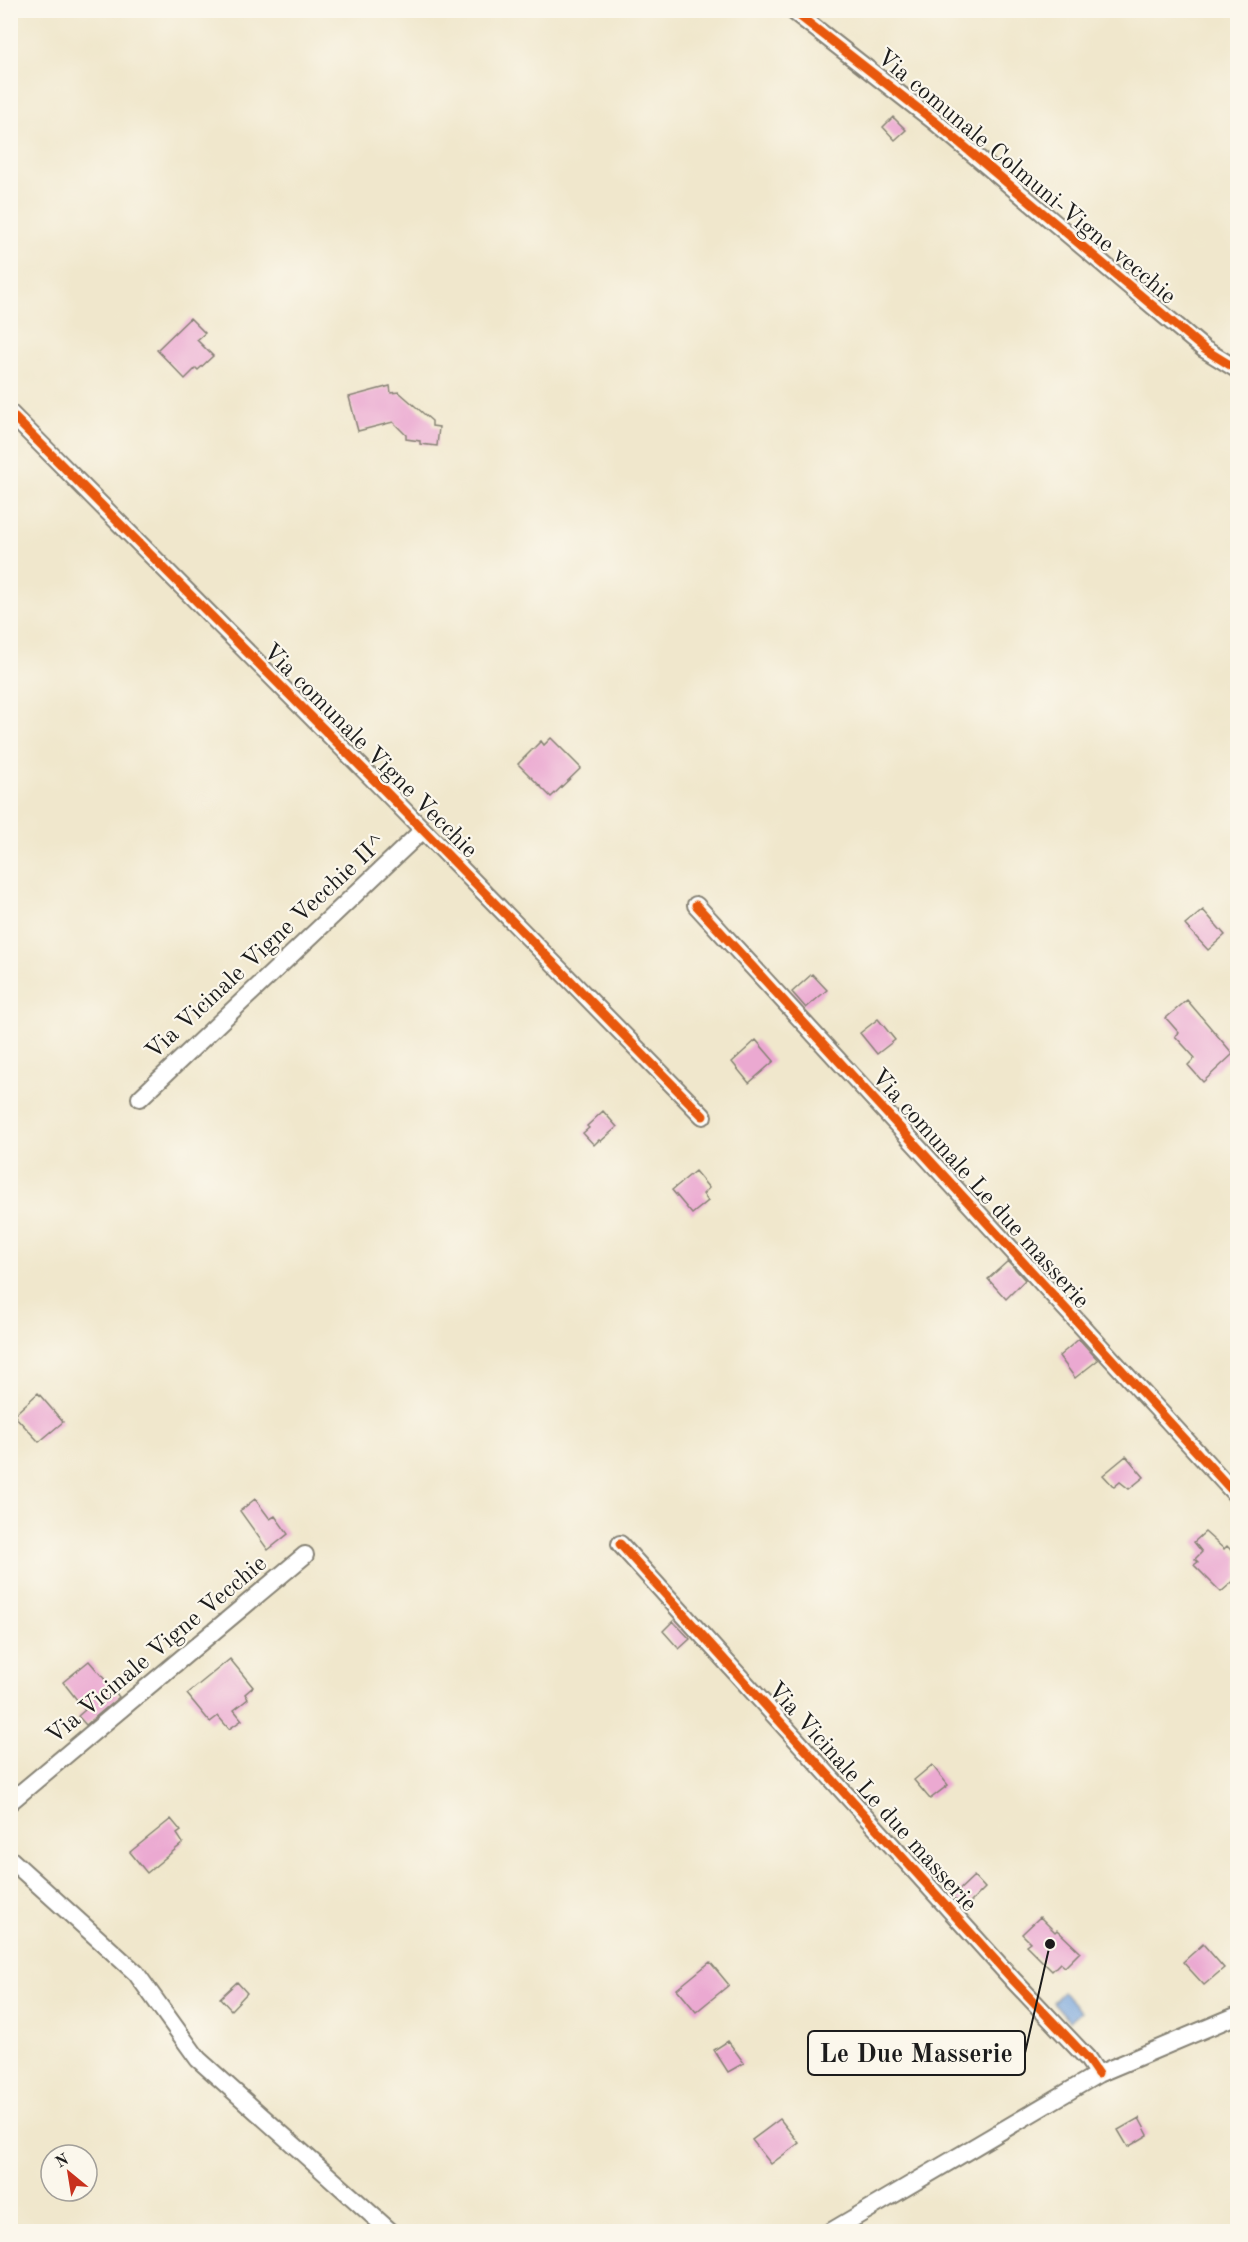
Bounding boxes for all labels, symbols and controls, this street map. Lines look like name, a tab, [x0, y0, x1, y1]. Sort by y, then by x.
street label: Via comunale Colmuni-Vigne vecchie	[872, 45, 1180, 310]
street label: Via comunale Vigne Vecchie	[258, 640, 481, 863]
street label: Via Vicinale Vigne Vecchie II^	[142, 830, 391, 1065]
street label: Via comunale Le due masserie	[866, 1065, 1093, 1314]
street label: Via Vicinale Vigne Vecchie	[43, 1552, 272, 1749]
street label: Via Vicinale Le due masserie	[762, 1678, 981, 1917]
callout: Le Due Masserie	[808, 2031, 1025, 2075]
text: Le Due Masserie	[819, 2042, 1013, 2068]
north arrow	[39, 2143, 99, 2203]
text: N	[53, 2151, 72, 2172]

